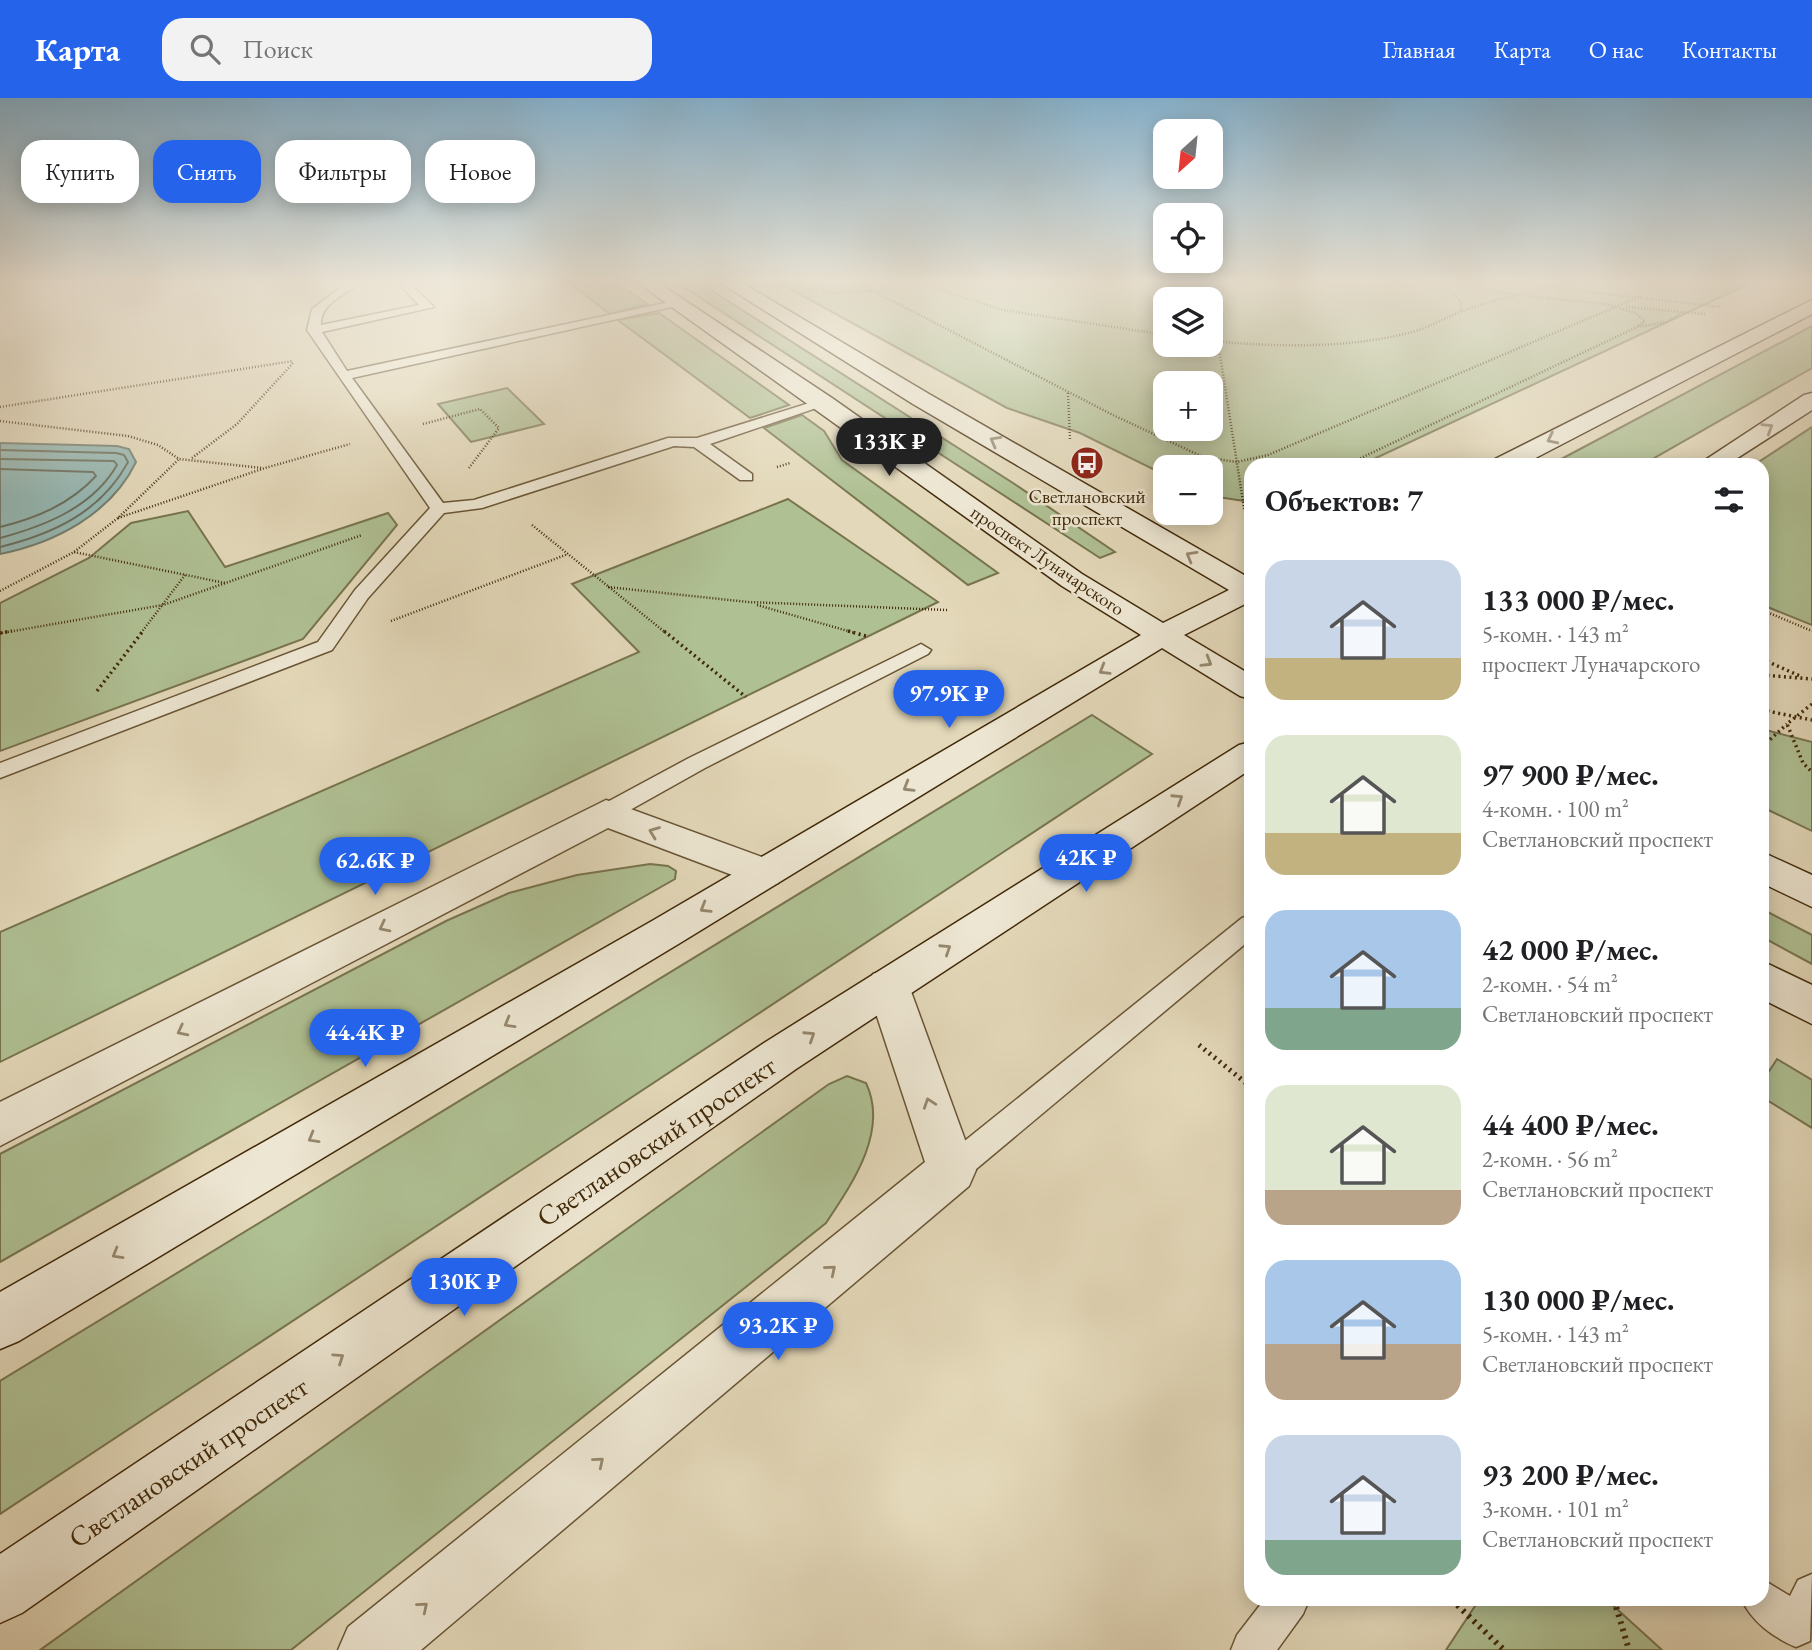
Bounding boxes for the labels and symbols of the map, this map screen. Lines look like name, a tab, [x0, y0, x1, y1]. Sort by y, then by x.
north arrow	[1153, 119, 1223, 189]
pin: 133K ₽	[832, 418, 946, 478]
one-way arrow	[1760, 423, 1773, 436]
one-way arrow	[1547, 431, 1559, 445]
one-way arrow	[990, 436, 1002, 449]
bus stop icon: Светлановский проспект	[1068, 444, 1106, 482]
place label: Светлановский проспект	[1029, 484, 1145, 531]
street label: проспект Луначарского	[966, 500, 1130, 621]
one-way arrow	[1186, 551, 1198, 564]
one-way arrow	[1199, 654, 1212, 667]
one-way arrow	[1098, 662, 1111, 675]
pin: 97.9K ₽	[884, 670, 1014, 730]
one-way arrow	[903, 778, 916, 791]
one-way arrow	[1170, 795, 1183, 808]
one-way arrow	[649, 826, 661, 840]
pin: 42K ₽	[1037, 834, 1135, 894]
pin: 62.6K ₽	[310, 838, 440, 897]
one-way arrow	[700, 900, 713, 913]
one-way arrow	[379, 919, 391, 933]
one-way arrow	[938, 944, 951, 957]
pin: 44.4K ₽	[300, 1010, 430, 1069]
one-way arrow	[504, 1015, 517, 1028]
one-way arrow	[177, 1023, 189, 1037]
one-way arrow	[803, 1032, 816, 1045]
street label: Светлановский проспект	[529, 1047, 783, 1235]
one-way arrow	[923, 1098, 937, 1110]
one-way arrow	[308, 1130, 321, 1143]
one-way arrow	[111, 1245, 124, 1258]
pin: 130K ₽	[407, 1258, 521, 1318]
one-way arrow	[822, 1266, 835, 1278]
pin: 93.2K ₽	[713, 1302, 843, 1362]
one-way arrow	[331, 1354, 344, 1366]
street label: Светлановский проспект	[61, 1368, 315, 1556]
one-way arrow	[591, 1457, 603, 1470]
one-way arrow	[416, 1602, 428, 1615]

